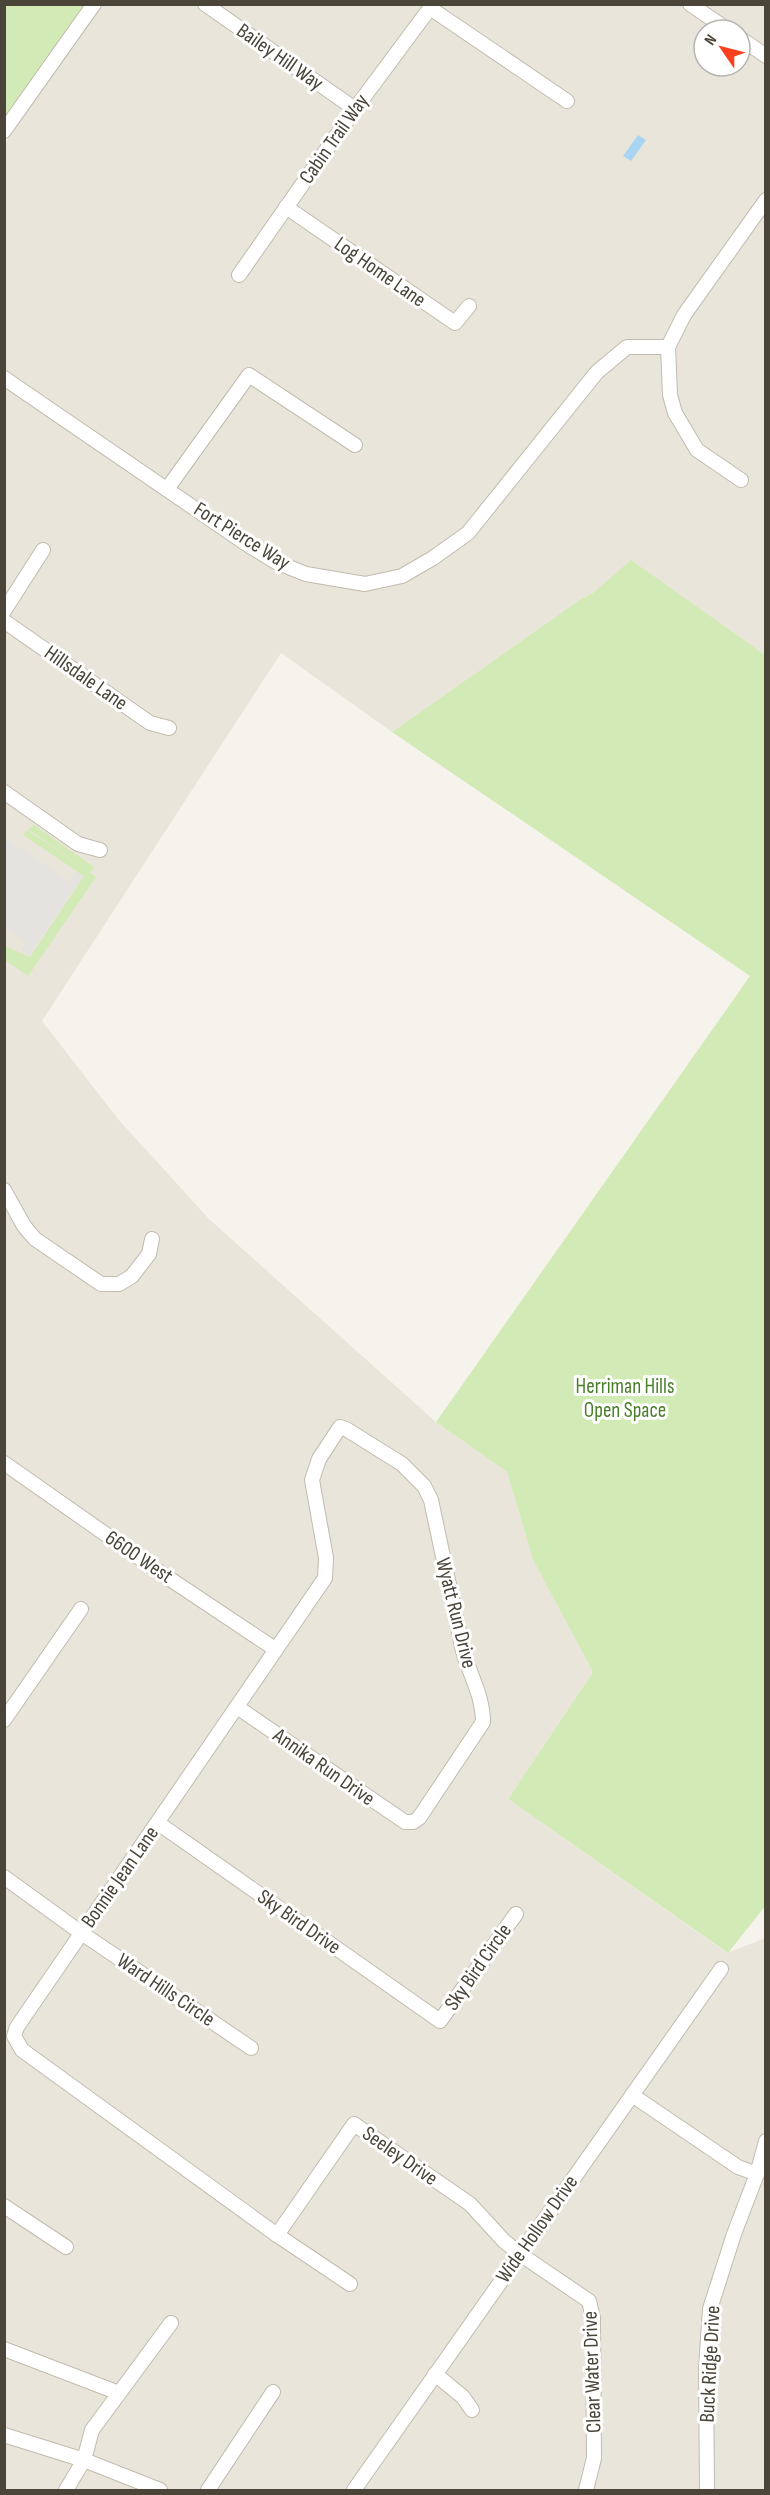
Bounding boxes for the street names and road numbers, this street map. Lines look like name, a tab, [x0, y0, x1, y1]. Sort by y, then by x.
street label: Bailey Hill Way	[232, 18, 328, 96]
street label: Cabin Trail Way	[294, 89, 374, 189]
street label: Log Home Lane	[329, 231, 431, 313]
street label: Fort Pierce Way	[189, 497, 295, 575]
street label: Hillsdale Lane	[40, 640, 132, 716]
street label: 6600 West	[100, 1525, 178, 1589]
street label: Wyatt Run Drive	[430, 1555, 482, 1671]
street label: Annika Run Drive	[268, 1722, 380, 1811]
street label: Bonnie Jean Lane	[76, 1821, 164, 1933]
street label: Sky Bird Drive	[252, 1884, 346, 1960]
street label: Sky Bird Circle	[439, 1919, 517, 2015]
street label: Ward Hills Circle	[112, 1948, 220, 2032]
street label: Seeley Drive	[358, 2121, 442, 2191]
street label: Wide Hollow Drive	[491, 2170, 583, 2288]
street label: Buck Ridge Drive	[694, 2305, 726, 2423]
street label: Clear Water Drive	[577, 2311, 607, 2433]

